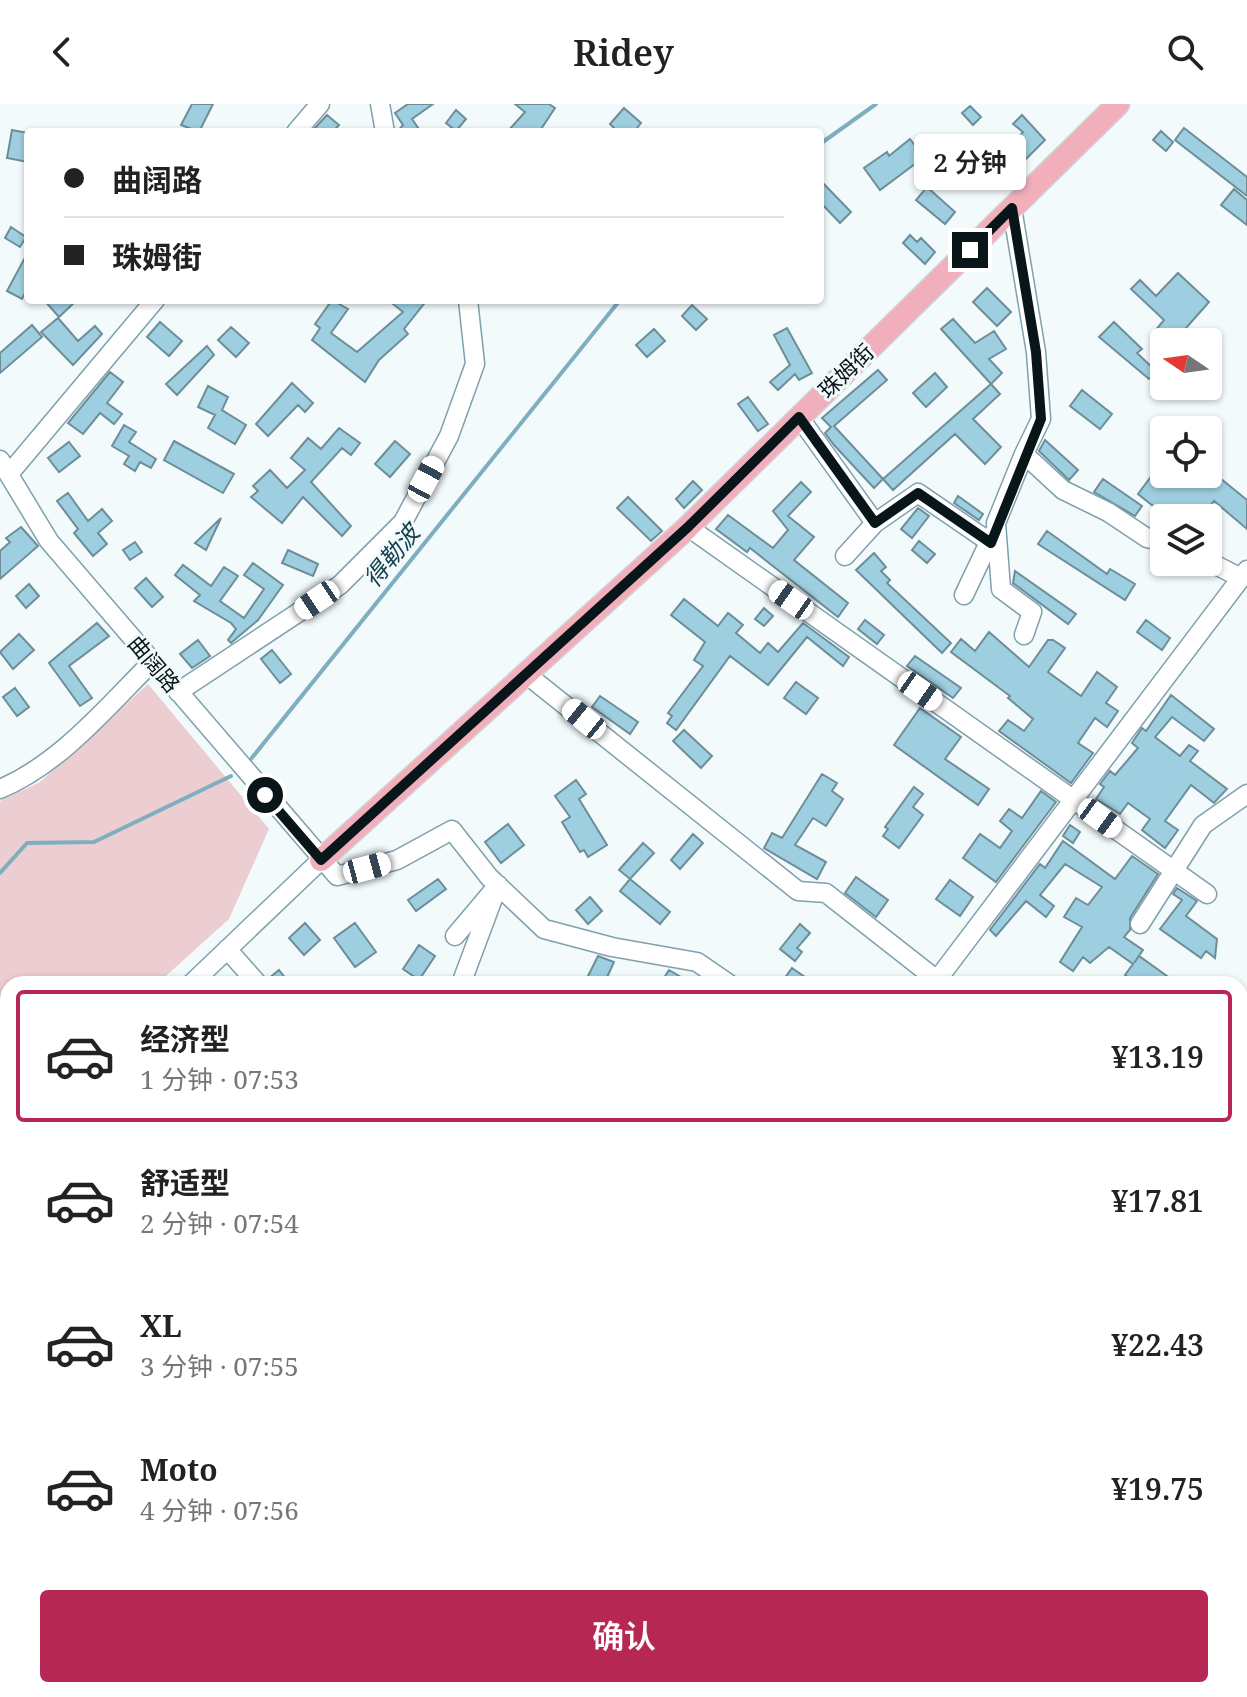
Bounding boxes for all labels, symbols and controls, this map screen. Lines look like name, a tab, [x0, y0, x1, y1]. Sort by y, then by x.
text: Ridey	[573, 28, 674, 77]
icon: back	[40, 30, 84, 74]
icon: search	[1163, 30, 1207, 74]
callout: 2 分钟	[914, 134, 1026, 190]
text: 2 分钟	[933, 144, 1007, 180]
text: 曲阔路	[112, 159, 202, 200]
route end	[952, 232, 988, 268]
text: 珠姆街	[112, 236, 202, 277]
north arrow	[1150, 328, 1222, 400]
map controls	[1150, 328, 1222, 576]
street label: 珠姆街	[811, 337, 879, 404]
button: locate	[1150, 416, 1222, 488]
car	[404, 452, 448, 506]
button: layers	[1150, 504, 1222, 576]
water label: 得勒波	[355, 514, 429, 593]
car	[764, 576, 818, 624]
car	[290, 577, 344, 623]
street label: 曲阔路	[122, 628, 187, 698]
car	[893, 667, 947, 715]
car	[558, 695, 610, 743]
route start	[247, 777, 283, 813]
car	[1074, 794, 1126, 842]
car	[341, 850, 393, 886]
text: 经济型	[140, 1018, 230, 1059]
icon: car	[44, 1020, 116, 1092]
text: ¥13.19	[1111, 1036, 1204, 1077]
text: 1 分钟 · 07:53	[140, 1061, 299, 1097]
text: 舒适型	[140, 1162, 230, 1203]
icon: car	[44, 1164, 116, 1236]
text: ¥17.81	[1111, 1180, 1204, 1221]
text: 2 分钟 · 07:54	[140, 1205, 299, 1241]
text: XL	[140, 1305, 182, 1346]
icon: car	[44, 1308, 116, 1380]
text: ¥22.43	[1111, 1324, 1204, 1365]
text: 3 分钟 · 07:55	[140, 1348, 299, 1384]
text: Moto	[140, 1449, 218, 1490]
icon: car	[44, 1452, 116, 1524]
text: ¥19.75	[1111, 1468, 1204, 1509]
text: 4 分钟 · 07:56	[140, 1492, 299, 1528]
button: 确认	[40, 1590, 1208, 1682]

